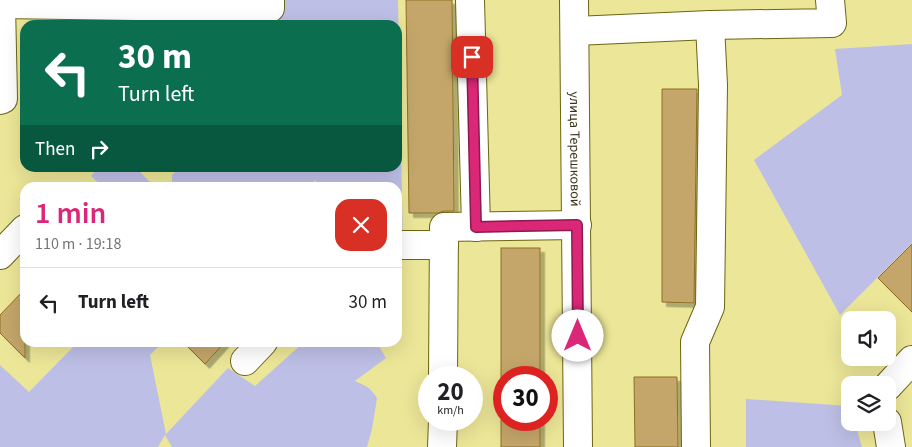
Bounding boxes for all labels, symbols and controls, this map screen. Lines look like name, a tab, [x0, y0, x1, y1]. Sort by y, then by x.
text: 30 m	[118, 32, 192, 82]
pin	[451, 36, 493, 78]
icon: left	[35, 40, 100, 105]
icon: arrive	[458, 43, 486, 71]
text: Turn left	[118, 78, 194, 110]
street label: улица Терешковой	[564, 91, 585, 207]
icon: right	[85, 135, 113, 163]
text: Then	[35, 136, 75, 163]
text: 1 min	[35, 192, 106, 235]
button: close	[335, 199, 387, 251]
text: 110 m · 19:18	[35, 233, 122, 255]
icon: left	[35, 289, 63, 317]
text: Turn left	[78, 289, 149, 316]
text: 30 m	[349, 289, 387, 316]
position arrow	[551, 309, 603, 361]
map controls	[841, 311, 896, 431]
button: sound	[841, 311, 896, 366]
speed limit sign: 30	[493, 366, 558, 431]
text: 20	[437, 374, 464, 410]
button: layers	[841, 376, 896, 431]
text: km/h	[437, 402, 464, 419]

